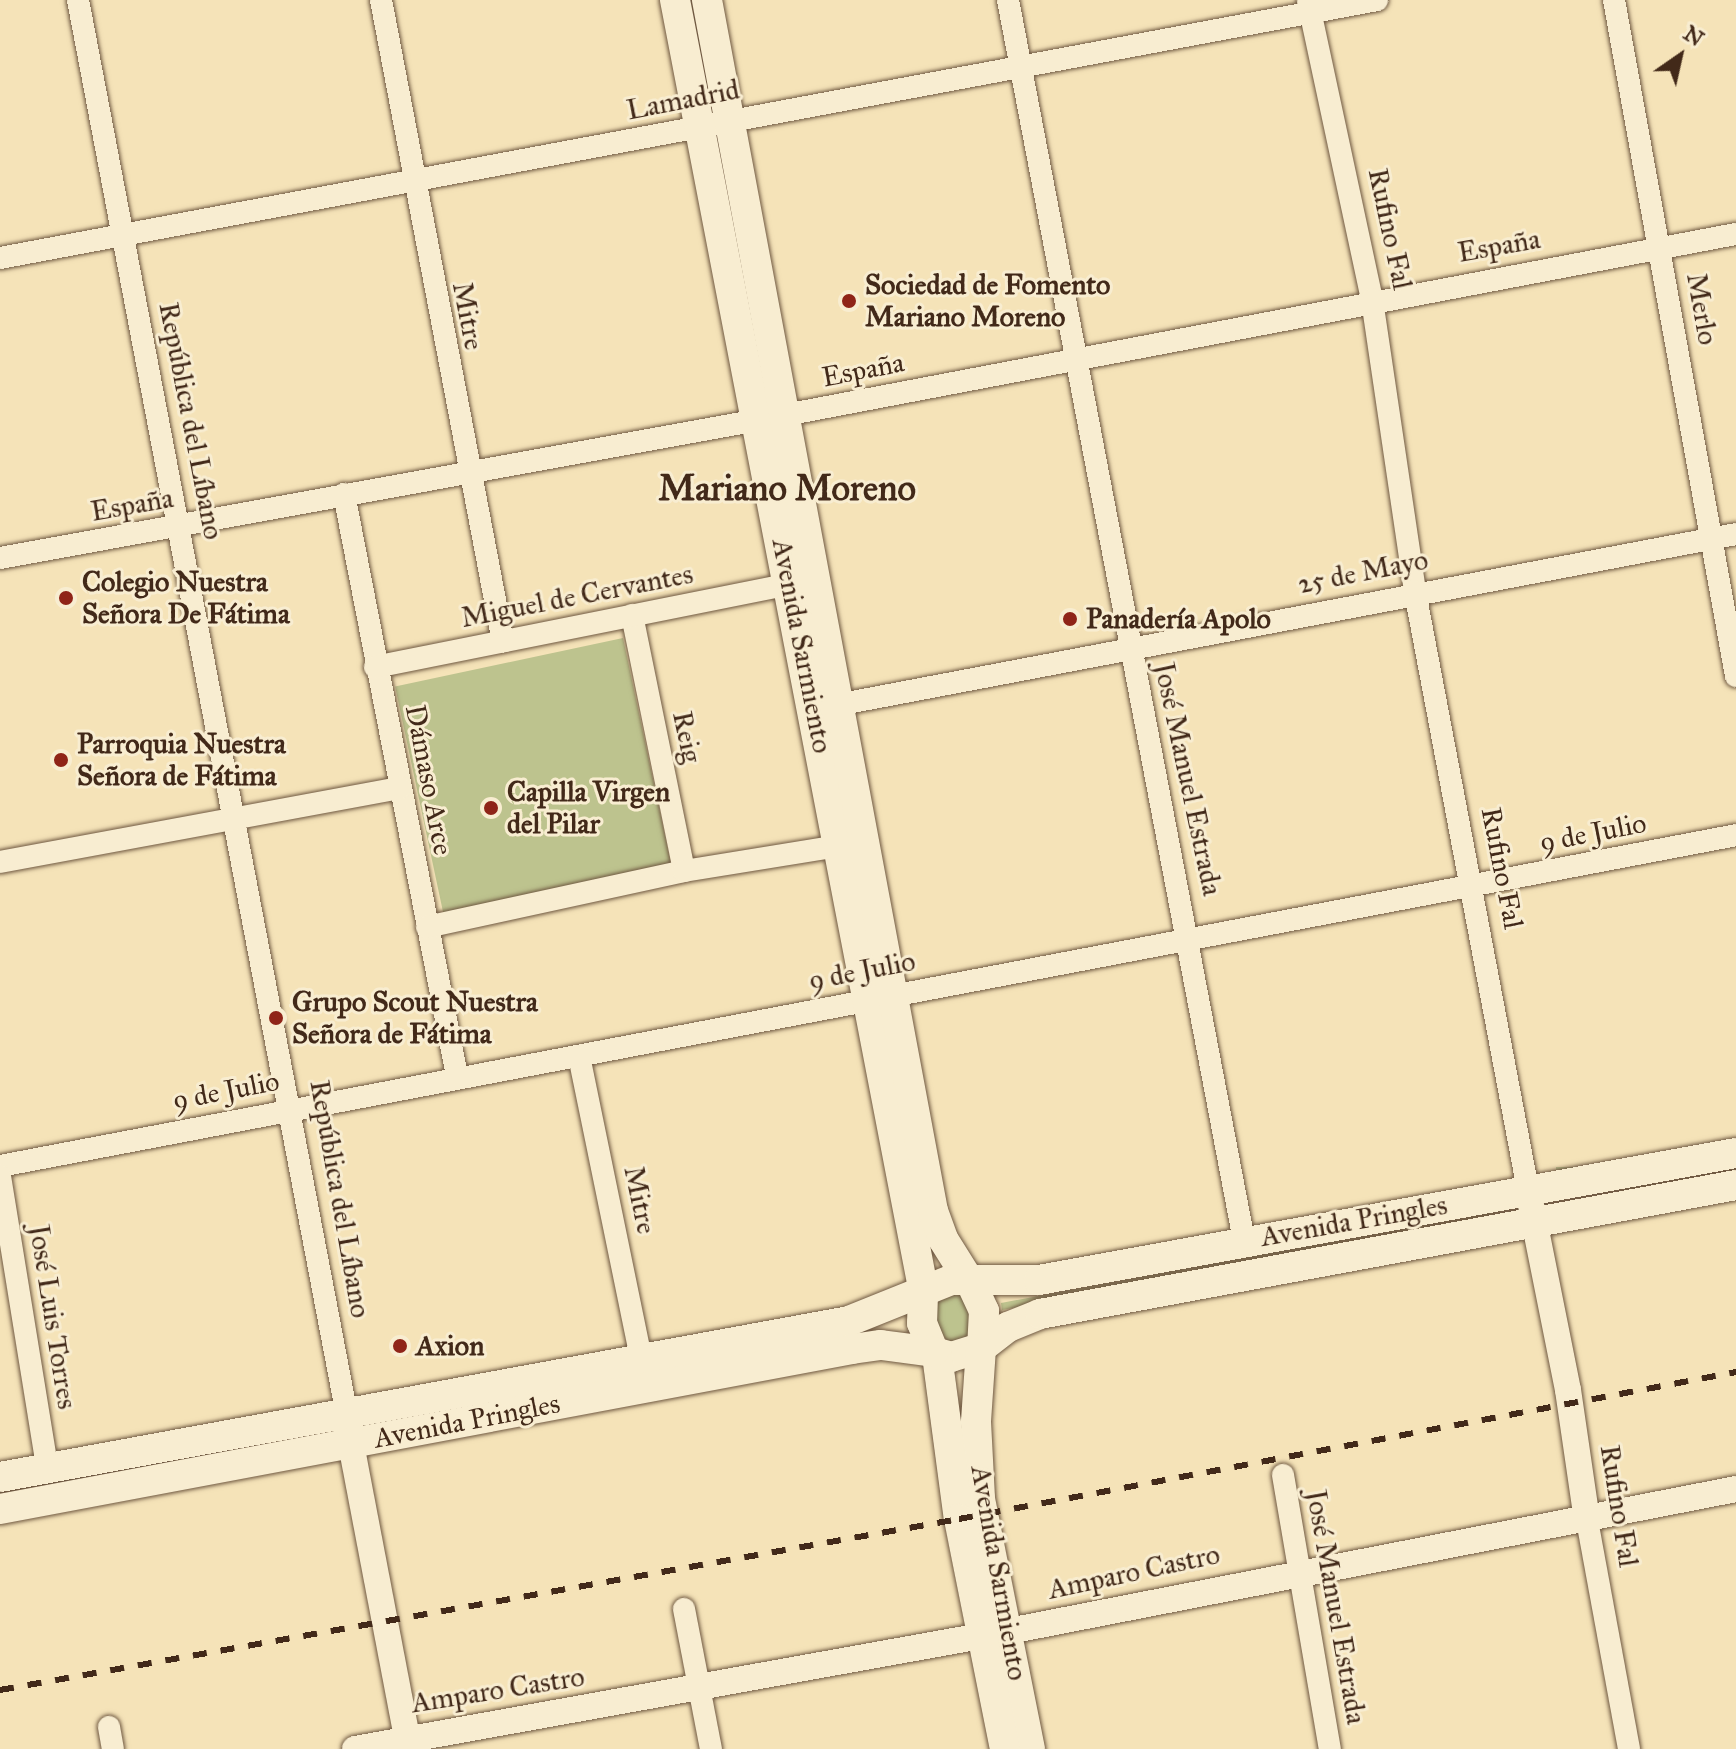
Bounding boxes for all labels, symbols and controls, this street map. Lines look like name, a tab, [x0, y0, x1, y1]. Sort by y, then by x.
north arrow	[1640, 16, 1720, 96]
text: N	[1678, 19, 1709, 52]
street label: Lamadrid	[624, 73, 742, 127]
street label: Rufino Fal	[1361, 165, 1419, 293]
street label: España	[1455, 222, 1543, 270]
place label: Sociedad de Fomento Mariano Moreno	[865, 268, 1110, 334]
street label: Merlo	[1679, 270, 1725, 348]
street label: Mitre	[445, 279, 491, 353]
marker: Sociedad de Fomento Mariano Moreno	[840, 292, 858, 310]
street label: República del Líbano	[152, 300, 230, 542]
street label: España	[819, 346, 907, 394]
district label: Mariano Moreno	[658, 467, 916, 511]
street label: España	[88, 481, 176, 529]
street label: Avenida Sarmiento	[765, 536, 839, 756]
street label: 25 de Mayo	[1295, 543, 1431, 601]
street label: Miguel de Cervantes	[458, 557, 696, 635]
place label: Colegio Nuestra Señora De Fátima	[82, 565, 290, 631]
marker: Colegio Nuestra Señora De Fátima	[57, 589, 75, 607]
place label: Panadería Apolo	[1086, 602, 1271, 636]
marker: Panadería Apolo	[1061, 610, 1079, 628]
street label: José Manuel Estrada	[1147, 659, 1229, 899]
street label: Dámaso Arce	[398, 702, 460, 858]
street label: Reig	[665, 708, 709, 766]
place label: Parroquia Nuestra Señora de Fátima	[77, 727, 286, 793]
marker: Parroquia Nuestra Señora de Fátima	[52, 751, 70, 769]
place label: Capilla Virgen del Pilar	[507, 775, 670, 841]
marker: Capilla Virgen del Pilar	[482, 799, 500, 817]
street label: Rufino Fal	[1474, 804, 1530, 932]
street label: 9 de Julio	[1537, 806, 1649, 860]
street label: 9 de Julio	[806, 944, 918, 998]
place label: Grupo Scout Nuestra Señora de Fátima	[292, 985, 538, 1051]
marker: Grupo Scout Nuestra Señora de Fátima	[267, 1009, 285, 1027]
street label: 9 de Julio	[170, 1064, 282, 1118]
street label: República del Líbano	[303, 1077, 377, 1321]
street label: Mitre	[616, 1163, 664, 1237]
street label: Avenida Pringles	[1258, 1188, 1450, 1254]
street label: José Luis Torres	[22, 1222, 84, 1412]
place label: Axion	[416, 1329, 484, 1363]
marker: Axion	[391, 1337, 409, 1355]
street label: Avenida Pringles	[371, 1386, 563, 1456]
street label: Rufino Fal	[1593, 1443, 1645, 1569]
street label: Avenida Sarmiento	[964, 1463, 1034, 1683]
street label: José Manuel Estrada	[1299, 1487, 1373, 1727]
street label: Amparo Castro	[1045, 1537, 1223, 1607]
street label: Amparo Castro	[409, 1660, 587, 1720]

